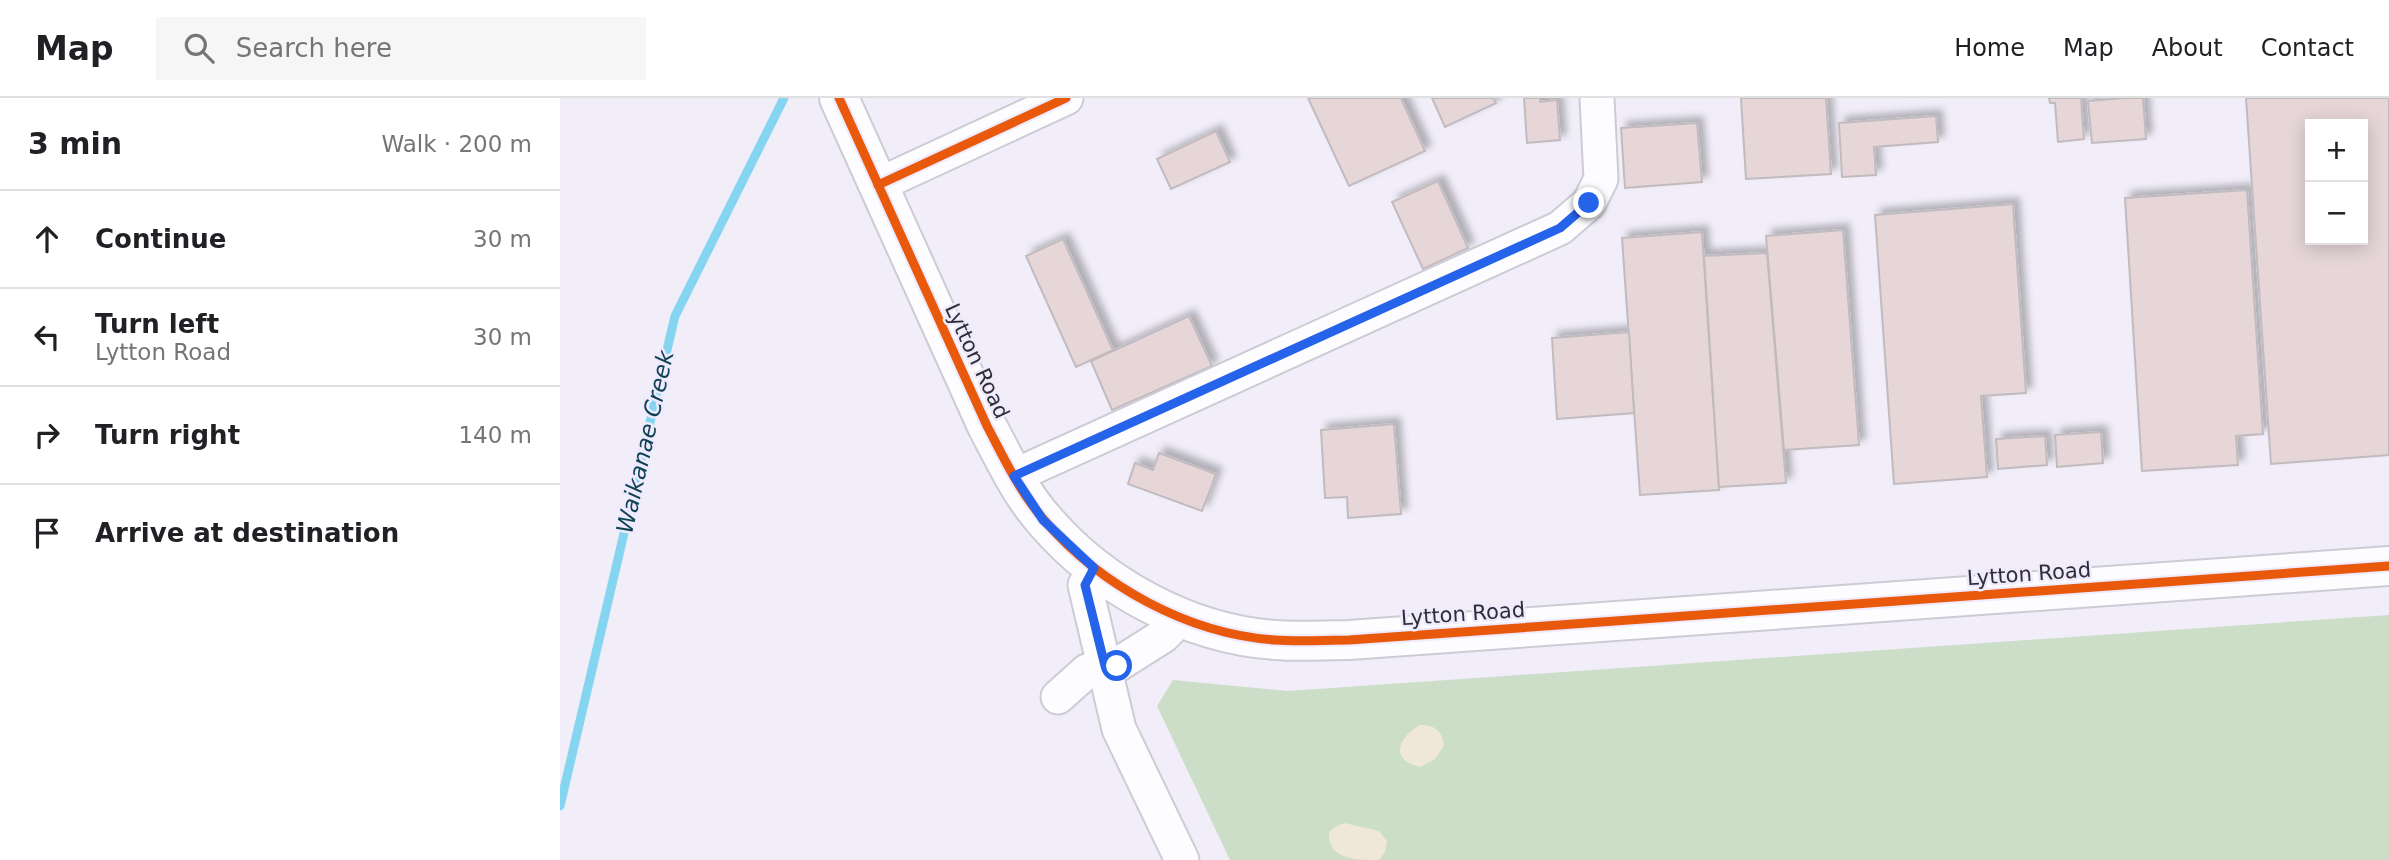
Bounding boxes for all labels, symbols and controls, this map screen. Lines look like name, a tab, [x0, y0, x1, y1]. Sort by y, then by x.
search box	[156, 17, 646, 80]
text: Map	[35, 29, 114, 68]
icon: search	[180, 29, 218, 67]
text: Search here	[236, 33, 392, 63]
text: Home	[1954, 34, 2025, 62]
text: Map	[2063, 34, 2114, 62]
text: About	[2152, 34, 2223, 62]
text: Contact	[2261, 34, 2354, 62]
map controls	[2305, 119, 2368, 245]
button: +	[2305, 119, 2368, 182]
text: 3 min	[28, 126, 122, 161]
text: Walk · 200 m	[381, 131, 532, 157]
button: −	[2305, 182, 2368, 245]
route end	[1573, 187, 1604, 218]
icon: ahead	[28, 220, 66, 258]
text: Continue	[95, 224, 226, 254]
text: 30 m	[473, 226, 532, 252]
street label: Lytton Road	[940, 300, 1014, 422]
text: Turn left	[95, 309, 219, 339]
icon: left	[28, 318, 66, 356]
text: 30 m	[473, 324, 532, 350]
text: Lytton Road	[95, 339, 231, 365]
water label: Waikanae Creek	[611, 347, 679, 536]
icon: right	[28, 416, 66, 454]
text: Turn right	[95, 420, 240, 450]
text: 140 m	[458, 422, 532, 448]
icon: arrive	[28, 514, 66, 552]
text: Arrive at destination	[95, 518, 399, 548]
street label: Lytton Road	[1966, 558, 2092, 590]
street label: Lytton Road	[1400, 598, 1526, 630]
route start	[1101, 650, 1132, 681]

